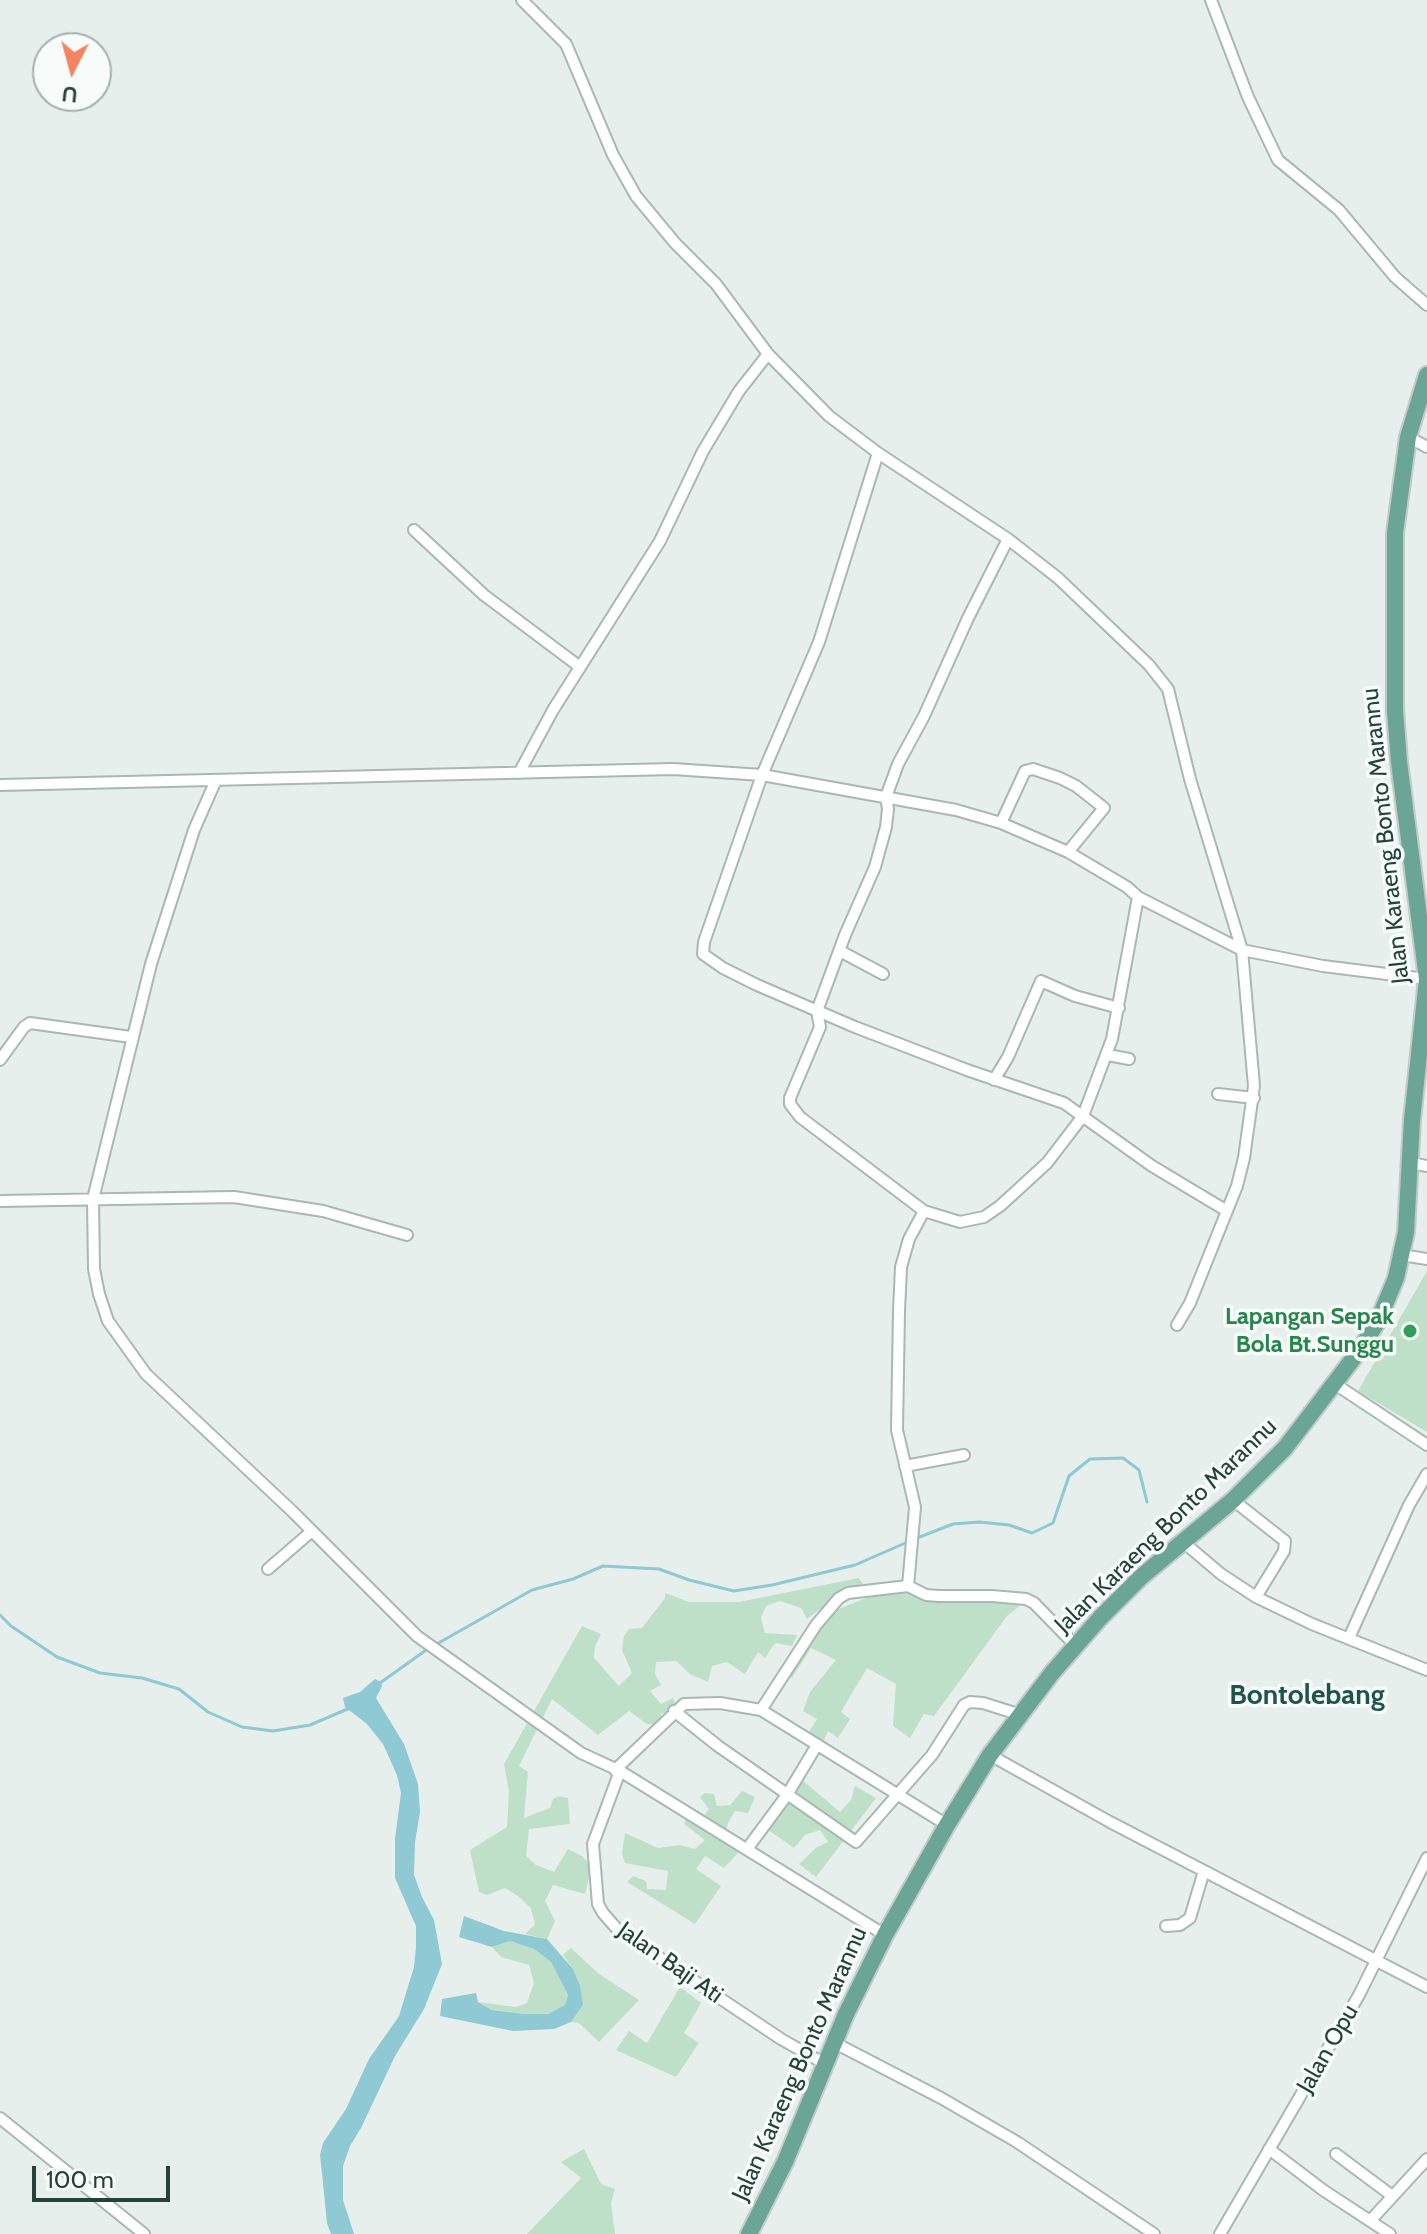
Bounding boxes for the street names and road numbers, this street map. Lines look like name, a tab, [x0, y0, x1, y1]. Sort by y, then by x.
street label: Jalan Karaeng Bonto Marannu	[1356, 687, 1416, 985]
street label: Jalan Karaeng Bonto Marannu	[1049, 1412, 1283, 1640]
street label: Jalan Baji Ati	[612, 1916, 728, 2010]
street label: Jalan Karaeng Bonto Marannu	[726, 1922, 874, 2206]
street label: Jalan Opu	[1291, 2000, 1365, 2098]

